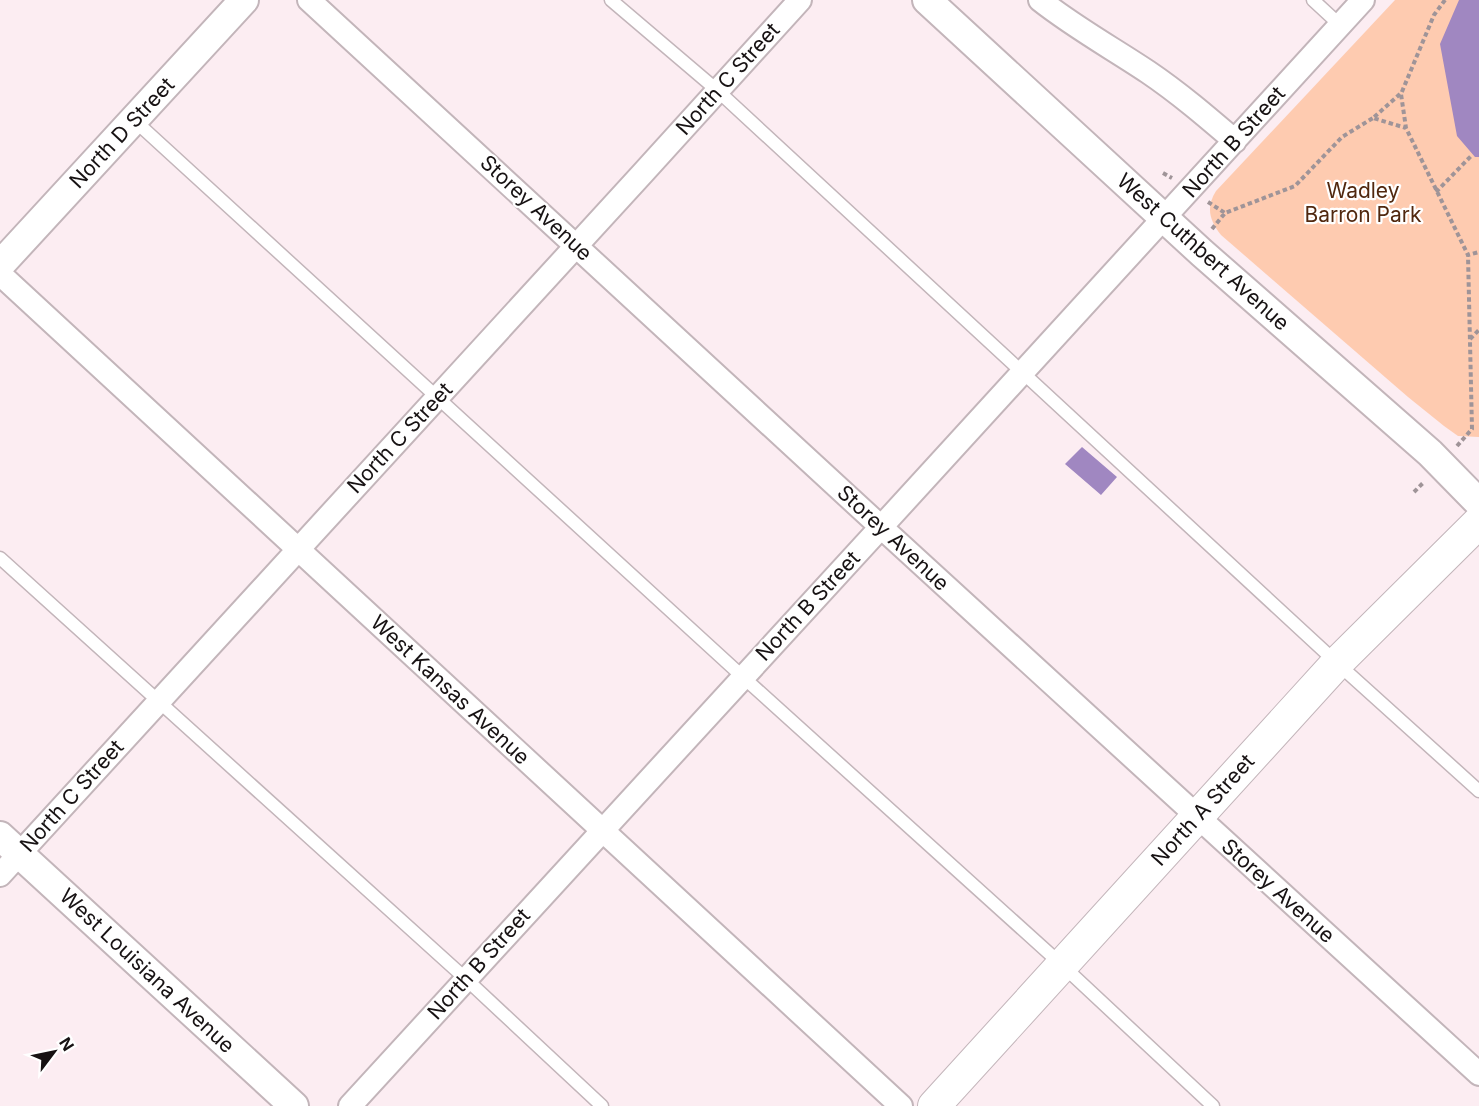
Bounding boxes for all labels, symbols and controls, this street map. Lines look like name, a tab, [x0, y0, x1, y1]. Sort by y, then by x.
street label: North C Street	[671, 17, 785, 140]
street label: North D Street	[64, 72, 179, 193]
street label: North B Street	[1177, 81, 1290, 202]
street label: Storey Avenue	[475, 150, 597, 266]
street label: West Cuthbert Avenue	[1112, 168, 1294, 335]
park label: Wadley Barron Park	[1304, 178, 1422, 227]
street label: North C Street	[342, 377, 457, 498]
street label: Storey Avenue	[832, 480, 954, 596]
street label: North B Street	[750, 546, 865, 666]
street label: West Kansas Avenue	[366, 610, 535, 770]
street label: North C Street	[15, 734, 129, 857]
street label: North A Street	[1146, 749, 1259, 871]
street label: Storey Avenue	[1217, 833, 1340, 948]
street label: West Louisiana Avenue	[55, 883, 240, 1058]
street label: North B Street	[422, 903, 535, 1024]
north arrow	[24, 1022, 84, 1082]
text: N	[55, 1034, 78, 1055]

